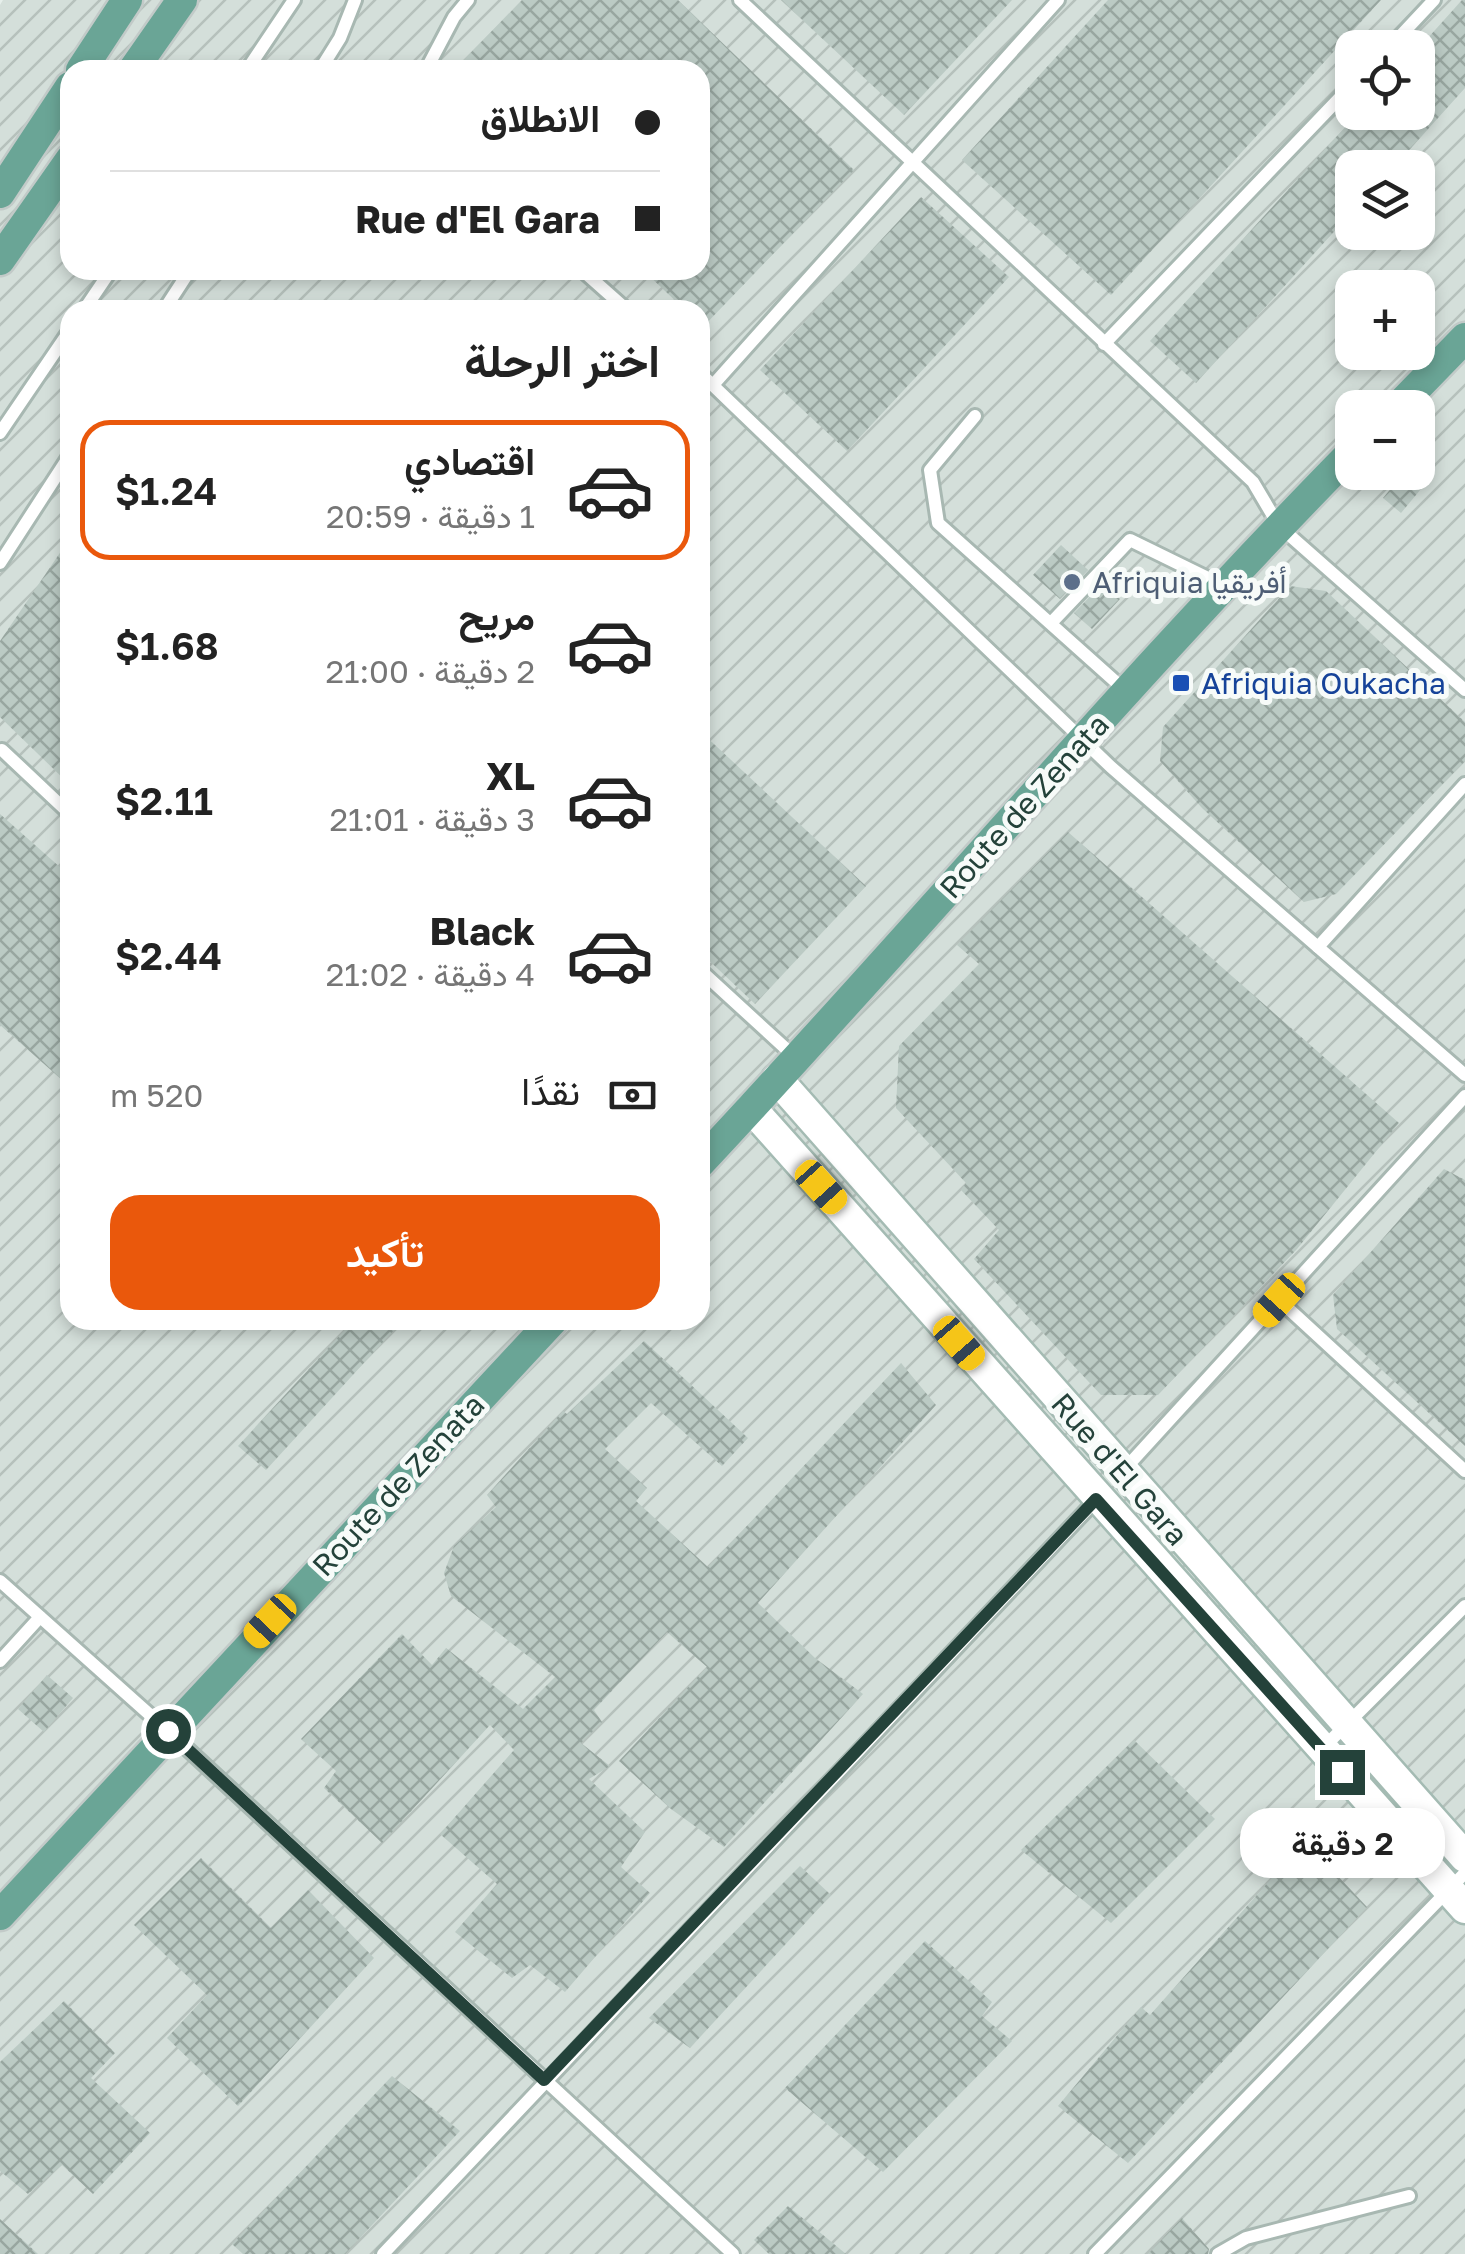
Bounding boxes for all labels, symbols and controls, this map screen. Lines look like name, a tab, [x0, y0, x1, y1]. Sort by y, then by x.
map controls	[1335, 30, 1435, 490]
button: locate	[1335, 30, 1435, 130]
text: الانطلاق	[481, 95, 600, 140]
button: layers	[1335, 150, 1435, 250]
text: Rue d'El Gara	[355, 196, 600, 241]
button: +	[1335, 270, 1435, 370]
text: اختر الرحلة	[464, 333, 660, 387]
button: −	[1335, 390, 1435, 490]
text: اقتصادي	[404, 438, 535, 483]
icon: car	[565, 445, 655, 535]
text: $1.24	[115, 468, 218, 513]
text: 1 دقيقة · 20:59	[326, 497, 535, 535]
place label: Afriquia أفريقيا	[1092, 564, 1287, 601]
marker: Afriquia أفريقيا	[1061, 571, 1083, 593]
text: مريح	[459, 593, 535, 638]
icon: car	[565, 600, 655, 690]
text: $1.68	[115, 623, 219, 668]
text: 2 دقيقة · 21:00	[325, 652, 535, 690]
place label: Afriquia Oukacha	[1201, 665, 1446, 701]
marker: Afriquia Oukacha	[1170, 672, 1192, 694]
street label: Route de Zenata	[932, 707, 1116, 905]
text: XL	[486, 753, 535, 798]
icon: car	[565, 755, 655, 845]
text: $2.11	[115, 778, 213, 823]
text: 3 دقيقة · 21:01	[330, 800, 535, 838]
text: Black	[430, 908, 535, 953]
icon: car	[565, 910, 655, 1000]
text: $2.44	[115, 933, 222, 978]
text: 4 دقيقة · 21:02	[326, 955, 535, 993]
text: نقدًا	[521, 1068, 580, 1113]
icon: cash	[605, 1068, 660, 1123]
text: 520 m	[110, 1076, 203, 1114]
car	[790, 1155, 852, 1219]
button: تأكيد	[110, 1195, 660, 1310]
car	[1248, 1268, 1310, 1332]
car	[928, 1311, 990, 1375]
street label: Rue d'El Gara	[1044, 1386, 1196, 1552]
street label: Route de Zenata	[305, 1387, 491, 1583]
car	[239, 1589, 301, 1653]
route start	[146, 1709, 191, 1754]
route end	[1320, 1750, 1365, 1795]
callout: 2 دقيقة	[1240, 1807, 1444, 1877]
text: 2 دقيقة	[1291, 1824, 1394, 1862]

